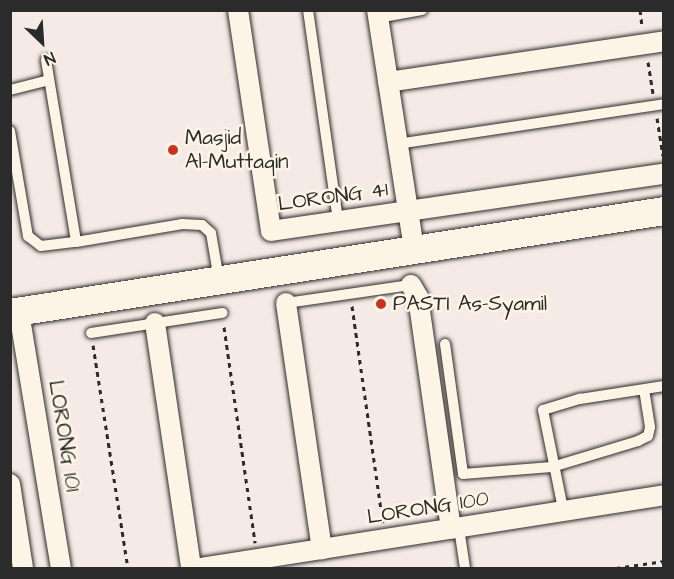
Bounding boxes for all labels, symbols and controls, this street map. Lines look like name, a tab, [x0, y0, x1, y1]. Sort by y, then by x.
north arrow	[12, 12, 72, 72]
text: N	[40, 46, 59, 70]
place label: Masjid Al-Muttaqin	[185, 125, 288, 175]
marker: Masjid Al-Muttaqin	[166, 143, 180, 157]
street label: LORONG 41	[276, 177, 390, 217]
place label: PASTI As-Syamil	[393, 291, 547, 317]
marker: PASTI As-Syamil	[374, 297, 388, 311]
street label: LORONG 101	[43, 379, 85, 493]
street label: LORONG 100	[365, 486, 491, 530]

